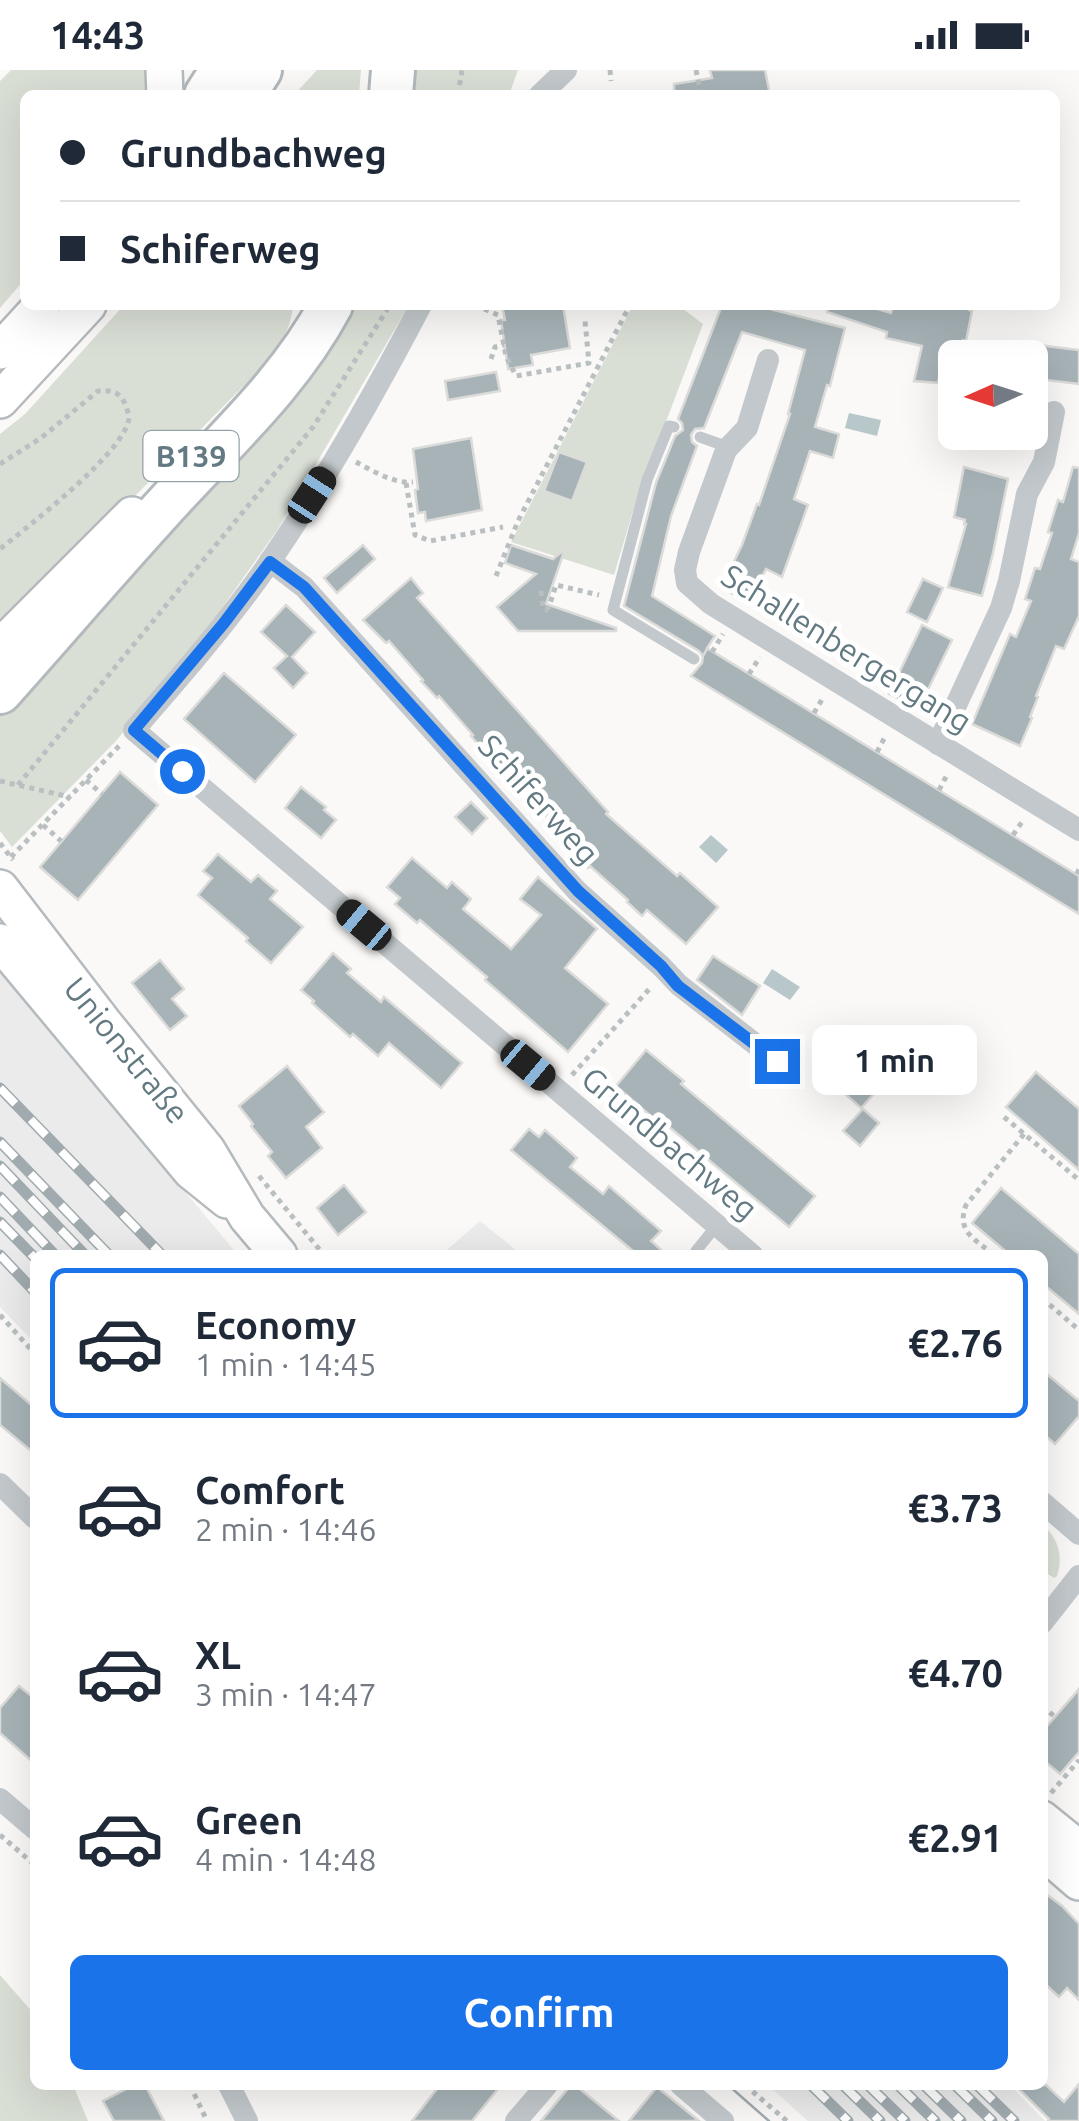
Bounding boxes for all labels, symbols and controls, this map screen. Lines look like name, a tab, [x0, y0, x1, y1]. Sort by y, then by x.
text: 14:43	[50, 14, 145, 56]
text: Grundbachweg	[120, 132, 387, 174]
text: Schiferweg	[120, 228, 321, 270]
north arrow	[938, 340, 1048, 450]
map controls	[938, 340, 1048, 450]
road number: B139	[144, 431, 238, 481]
car	[283, 462, 341, 528]
street label: Schallenbergergang	[716, 557, 978, 739]
street label: Schiferweg	[472, 727, 606, 871]
route start	[160, 749, 205, 794]
car	[331, 894, 397, 956]
street label: Unionstraße	[57, 970, 197, 1130]
callout: 1 min	[812, 1026, 977, 1096]
car	[495, 1034, 561, 1096]
route end	[755, 1039, 800, 1084]
text: 1 min	[854, 1042, 935, 1078]
street label: Grundbachweg	[575, 1059, 765, 1227]
icon: car	[75, 1298, 165, 1388]
text: Economy	[195, 1304, 356, 1346]
text: €2.76	[908, 1322, 1003, 1364]
text: 1 min · 14:45	[195, 1346, 377, 1382]
icon: car	[75, 1463, 165, 1553]
text: Comfort	[195, 1469, 345, 1511]
text: €3.73	[908, 1487, 1003, 1529]
text: 2 min · 14:46	[195, 1511, 377, 1547]
icon: car	[75, 1628, 165, 1718]
text: XL	[195, 1634, 241, 1676]
text: €4.70	[908, 1652, 1003, 1694]
text: 3 min · 14:47	[195, 1676, 377, 1712]
icon: car	[75, 1793, 165, 1883]
text: Green	[195, 1799, 303, 1841]
text: €2.91	[908, 1817, 1003, 1859]
text: 4 min · 14:48	[195, 1841, 377, 1877]
button: Confirm	[70, 1955, 1008, 2070]

